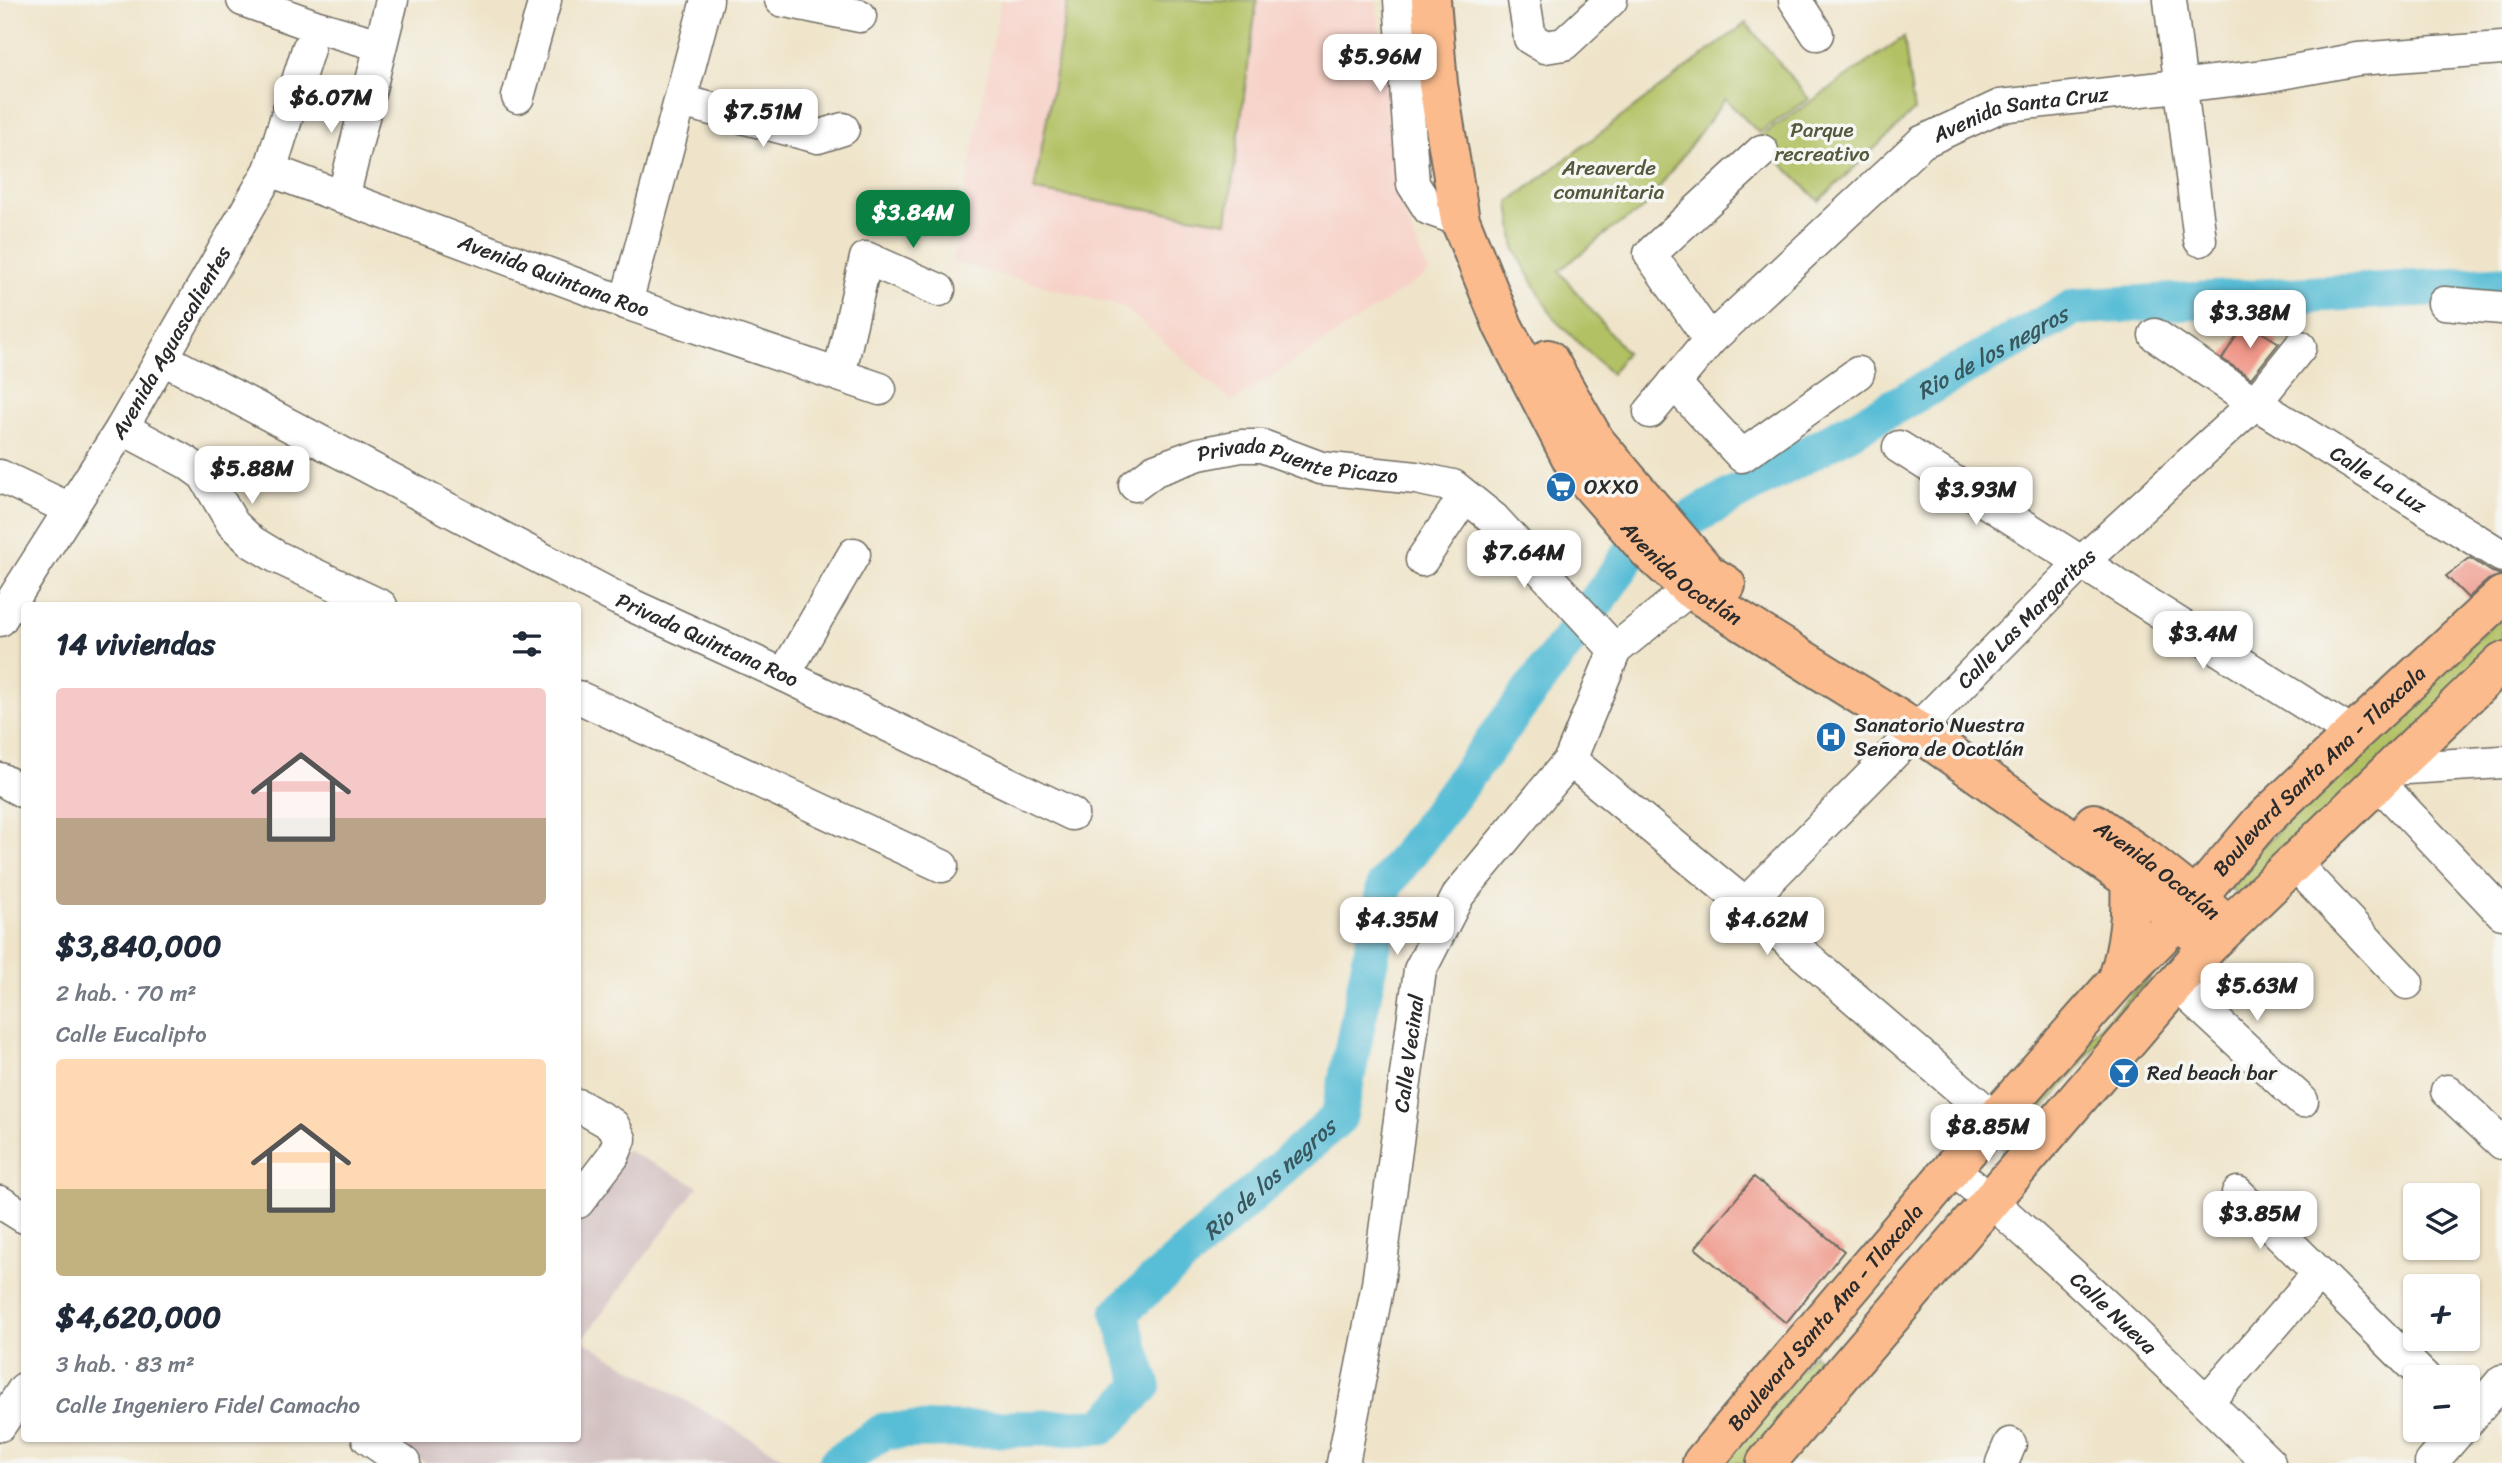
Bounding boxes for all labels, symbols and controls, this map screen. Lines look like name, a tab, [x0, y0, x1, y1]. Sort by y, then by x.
pin: $5.96M	[1323, 34, 1437, 94]
text: $5.96M	[1339, 36, 1421, 77]
street label: Avenida Santa Cruz	[1925, 75, 2112, 154]
pin: $6.07M	[274, 76, 388, 135]
text: $6.07M	[290, 77, 372, 118]
pin: $7.51M	[706, 90, 820, 149]
text: $7.51M	[724, 91, 802, 132]
park label: Parque recreativo	[1774, 111, 1870, 173]
park label: Areaverde comunitaria	[1554, 149, 1665, 211]
pin: $3.84M	[856, 190, 970, 250]
text: $3.84M	[872, 192, 954, 233]
street label: Avenida Quintana Roo	[452, 223, 655, 329]
street label: Avenida Aguascalientes	[100, 238, 242, 448]
pin: $3.38M	[2193, 290, 2307, 350]
water label: Rio de los negros	[1909, 292, 2079, 411]
text: $3.38M	[2210, 292, 2290, 333]
street label: Privada Puente Picazo	[1194, 427, 1400, 495]
street label: Calle La Luz	[2322, 435, 2435, 525]
pin: $5.88M	[195, 447, 309, 506]
text: $5.88M	[211, 448, 293, 489]
place label: OXXO	[1584, 468, 1639, 506]
pin: $3.93M	[1919, 468, 2033, 527]
text: $3.93M	[1936, 469, 2016, 510]
supermarket icon: OXXO	[1544, 470, 1578, 504]
street label: Avenida Ocotlán	[1610, 511, 1750, 636]
pin: $7.64M	[1467, 530, 1581, 590]
text: $7.64M	[1483, 532, 1565, 573]
street label: Calle Las Margaritas	[1947, 538, 2106, 698]
street label: Privada Quintana Roo	[610, 581, 805, 698]
pin: $3.4M	[2154, 612, 2252, 671]
text: $3.4M	[2169, 613, 2237, 654]
text: 14 viviendas	[56, 617, 215, 671]
icon: filters	[508, 625, 546, 663]
street label: Boulevard Santa Ana - Tlaxcala	[2203, 655, 2436, 885]
place label: Sanatorio Nuestra Señora de Ocotlán	[1854, 706, 2025, 768]
hospital icon: Sanatorio Nuestra Señora de Ocotlán	[1814, 720, 1848, 754]
icon: home	[238, 734, 364, 860]
street label: Avenida Ocotlán	[2085, 809, 2229, 931]
pin: $4.35M	[1340, 898, 1454, 957]
pin: $4.62M	[1710, 898, 1824, 957]
text: $4.35M	[1356, 899, 1438, 940]
text: $4.62M	[1726, 899, 1808, 940]
text: $3,840,000	[56, 919, 221, 973]
pin: $5.63M	[2200, 964, 2314, 1023]
text: $5.63M	[2217, 965, 2297, 1006]
text: 2 hab. · 70 m²	[56, 973, 197, 1014]
street label: Calle Vecinal	[1382, 991, 1436, 1115]
text: Calle Eucalipto	[56, 1014, 207, 1055]
place label: Red beach bar	[2147, 1054, 2278, 1092]
bar icon: Red beach bar	[2107, 1056, 2141, 1090]
pin: $8.85M	[1931, 1104, 2045, 1164]
icon: home	[238, 1105, 364, 1231]
water label: Rio de los negros	[1193, 1106, 1348, 1250]
text: $8.85M	[1947, 1106, 2029, 1147]
map controls	[2403, 1183, 2480, 1442]
button: layers	[2403, 1183, 2480, 1260]
pin: $3.85M	[2203, 1192, 2317, 1251]
text: $3.85M	[2219, 1193, 2301, 1234]
street label: Boulevard Santa Ana - Tlaxcala	[1717, 1194, 1934, 1440]
street label: Calle Nueva	[2061, 1262, 2167, 1364]
button: +	[2403, 1274, 2480, 1351]
text: $4,620,000	[56, 1290, 221, 1344]
text: 3 hab. · 83 m²	[56, 1344, 195, 1385]
button: −	[2403, 1365, 2480, 1442]
text: Calle Ingeniero Fidel Camacho	[56, 1385, 360, 1426]

